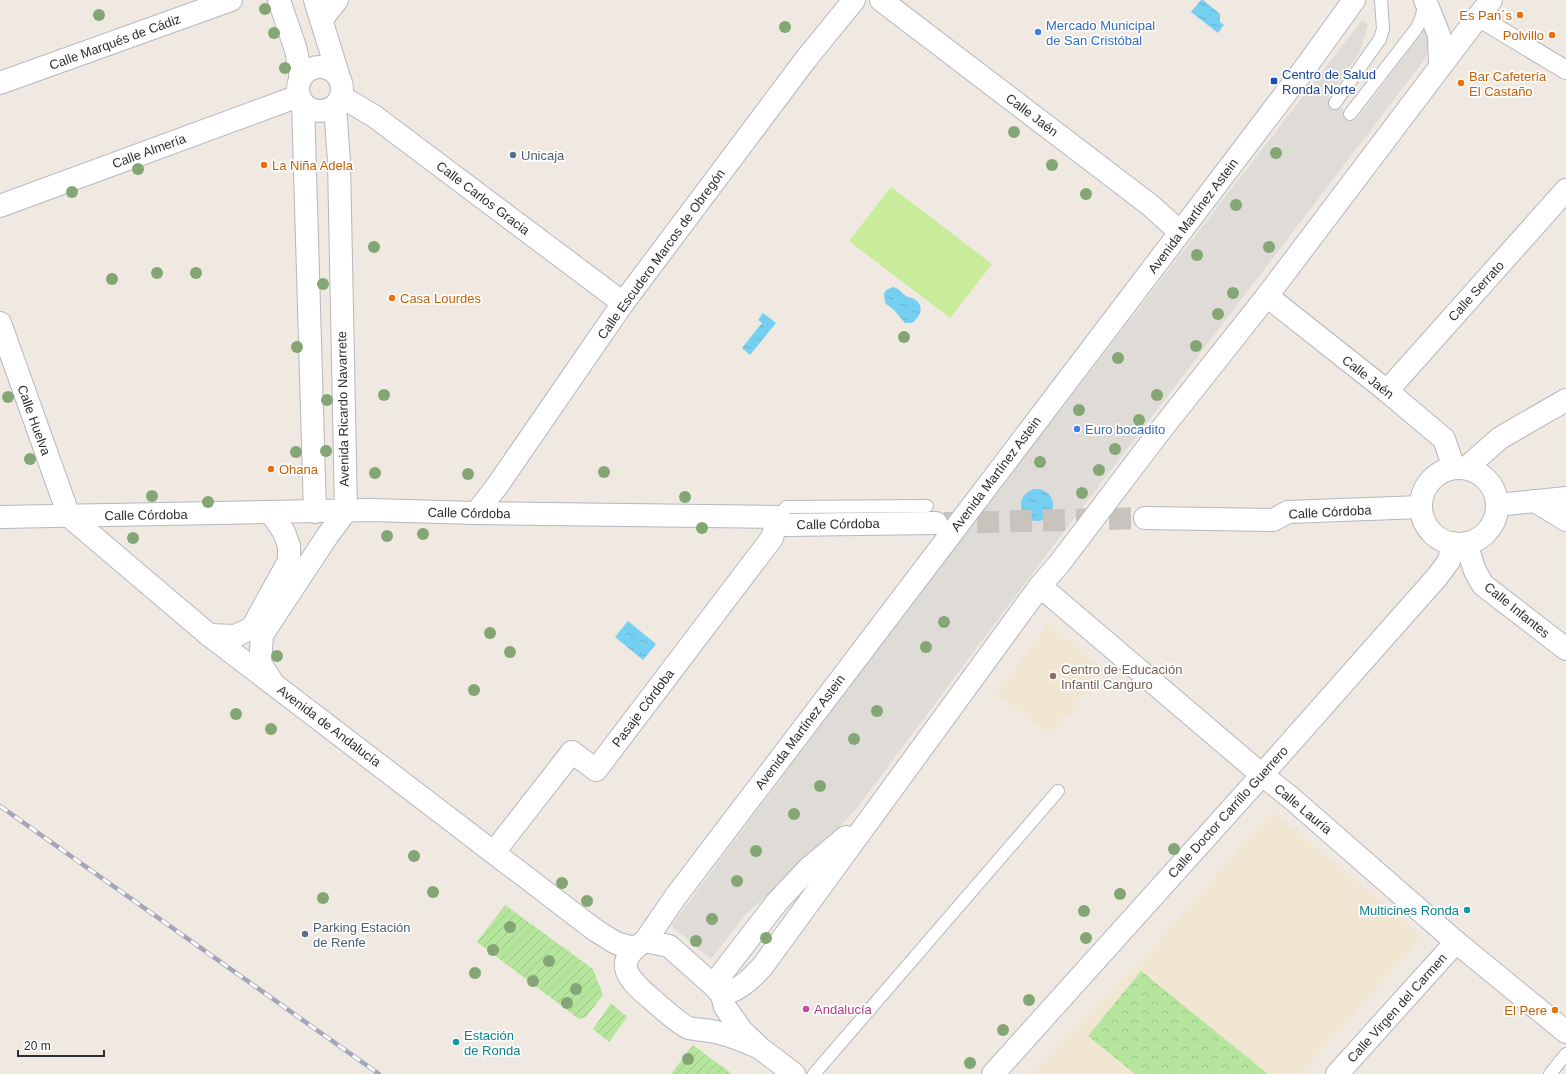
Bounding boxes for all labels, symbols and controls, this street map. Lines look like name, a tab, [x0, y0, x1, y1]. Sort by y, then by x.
place label: Es Pan´s	[1459, 8, 1512, 23]
marker: Es Pan´s	[1515, 10, 1525, 20]
street label: Calle Marqués de Cádiz	[47, 11, 183, 73]
place label: Mercado Municipal de San Cristóbal	[1046, 18, 1155, 48]
marker: Mercado Municipal de San Cristóbal	[1033, 27, 1043, 37]
place label: Polvillo	[1503, 28, 1544, 43]
marker: Polvillo	[1547, 30, 1557, 40]
place label: Centro de Salud Ronda Norte	[1282, 67, 1376, 97]
place label: Bar Cafetería El Castaño	[1469, 69, 1547, 99]
marker: Centro de Salud Ronda Norte	[1269, 76, 1279, 86]
marker: Bar Cafetería El Castaño	[1456, 78, 1466, 88]
street label: Calle Jaén	[1003, 91, 1061, 139]
street label: Calle Almería	[110, 130, 189, 171]
place label: Unicaja	[521, 148, 565, 163]
marker: Unicaja	[508, 150, 518, 160]
street label: Avenida Martínez Astein	[1145, 156, 1241, 276]
place label: La Niña Adela	[272, 158, 354, 173]
street label: Calle Carlos Gracia	[433, 158, 533, 238]
marker: La Niña Adela	[259, 160, 269, 170]
street label: Calle Escudero Marcos de Obregón	[594, 166, 728, 342]
street label: Calle Serrato	[1445, 258, 1507, 324]
place label: Casa Lourdes	[400, 291, 481, 306]
marker: Casa Lourdes	[387, 293, 397, 303]
street label: Avenida Ricardo Navarrete	[334, 331, 352, 487]
street label: Calle Jaén	[1339, 352, 1397, 402]
street label: Calle Huelva	[14, 383, 54, 458]
street label: Avenida Martínez Astein	[948, 414, 1044, 534]
place label: Euro bocadito	[1085, 422, 1165, 437]
marker: Euro bocadito	[1072, 424, 1082, 434]
place label: Ohana	[279, 462, 319, 477]
marker: Ohana	[266, 464, 276, 474]
street label: Calle Córdoba	[1288, 502, 1373, 522]
street label: Calle Córdoba	[427, 505, 511, 521]
street label: Calle Córdoba	[104, 507, 188, 523]
street label: Calle Córdoba	[796, 516, 880, 532]
street label: Calle Infantes	[1481, 579, 1553, 641]
place label: Centro de Educación Infantil Canguro	[1061, 662, 1182, 692]
street label: Pasaje Córdoba	[609, 666, 678, 750]
marker: Centro de Educación Infantil Canguro	[1048, 671, 1058, 681]
street label: Avenida Martínez Astein	[752, 672, 848, 792]
street label: Avenida de Andalucía	[274, 682, 384, 770]
street label: Calle Doctor Carrillo Guerrero	[1165, 743, 1291, 881]
street label: Calle Lauría	[1271, 781, 1335, 838]
place label: Multicines Ronda	[1359, 903, 1460, 918]
marker: Multicines Ronda	[1462, 905, 1472, 915]
place label: Parking Estación de Renfe	[313, 920, 411, 950]
marker: Parking Estación de Renfe	[300, 929, 310, 939]
street label: Calle Virgen del Carmen	[1344, 950, 1450, 1066]
place label: Andalucía	[814, 1002, 873, 1017]
place label: El Pere	[1504, 1003, 1547, 1018]
marker: Andalucía	[801, 1004, 811, 1014]
marker: El Pere	[1550, 1005, 1560, 1015]
place label: Estación de Ronda	[464, 1028, 521, 1058]
scale bar	[18, 1032, 104, 1058]
marker: Estación de Ronda	[451, 1037, 461, 1047]
text: 20 m	[24, 1039, 51, 1053]

